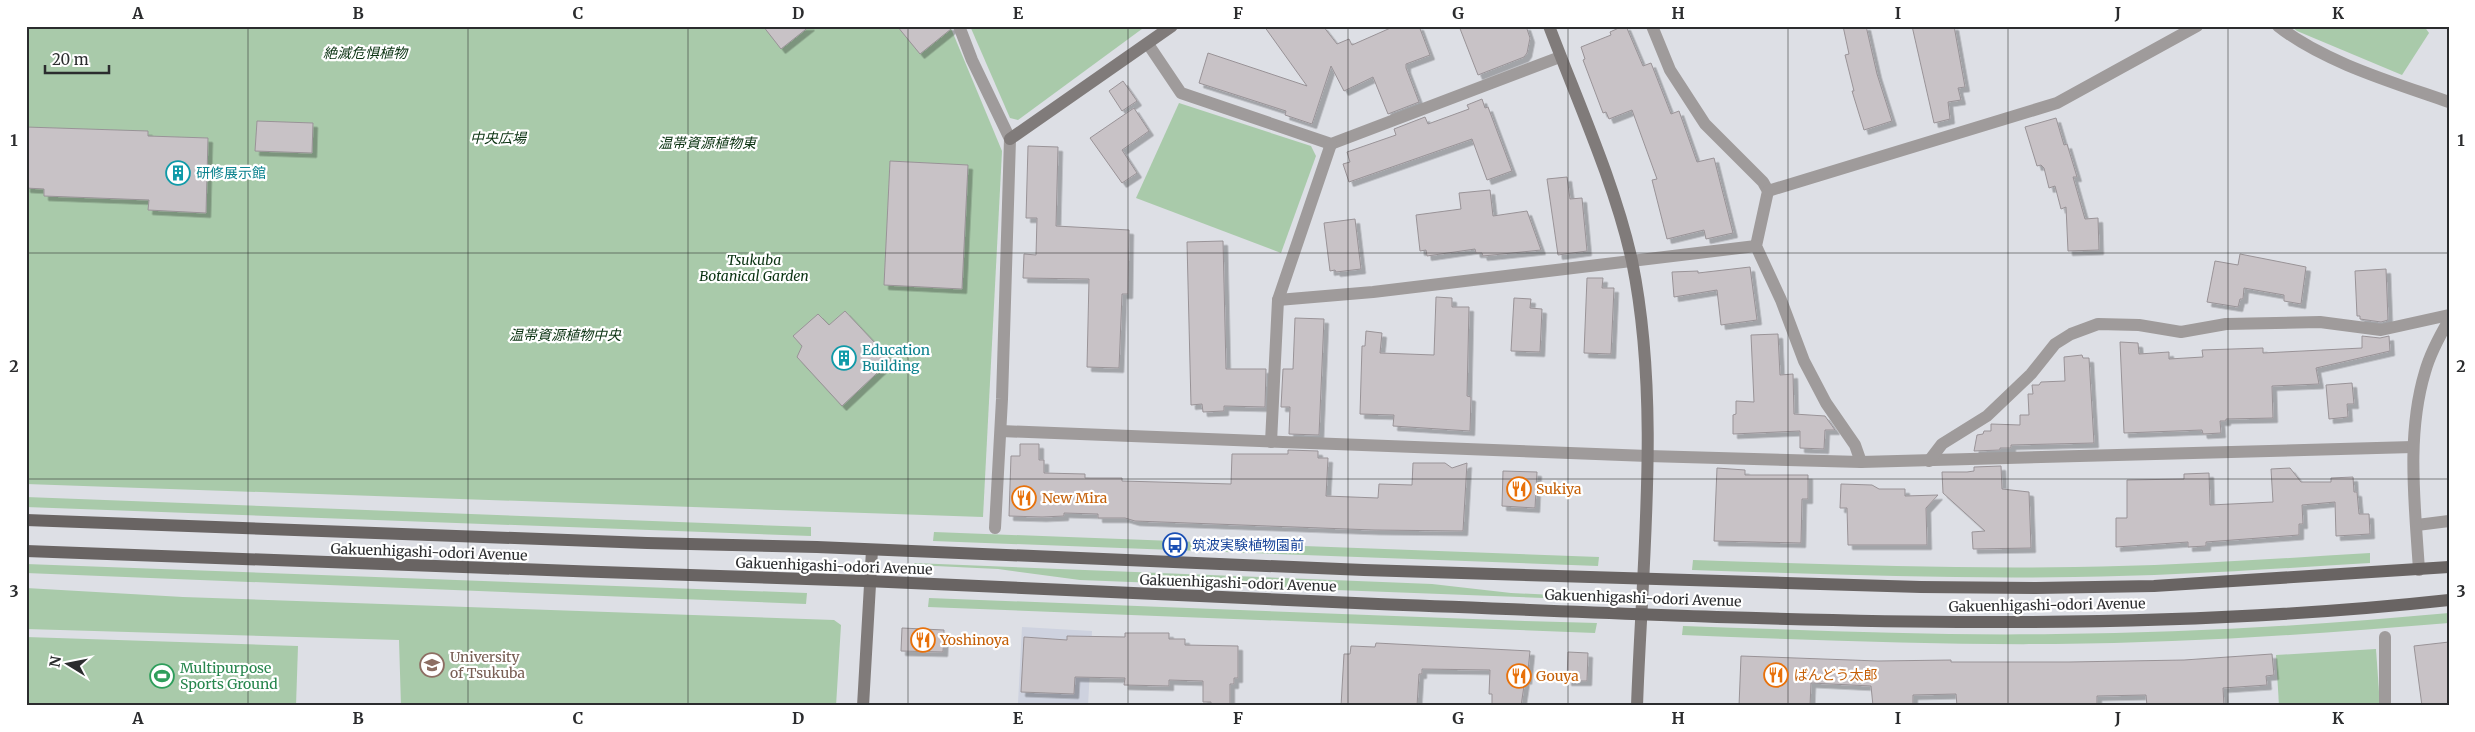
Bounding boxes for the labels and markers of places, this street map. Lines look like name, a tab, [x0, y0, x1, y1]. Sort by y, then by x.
building icon: 研修展示館	[165, 160, 191, 186]
place label: 研修展示館	[196, 164, 266, 182]
place label: Education Building	[862, 341, 930, 375]
building icon: Education Building	[831, 345, 857, 371]
restaurant icon: Sukiya	[1506, 476, 1532, 502]
place label: Sukiya	[1536, 480, 1582, 498]
restaurant icon: New Mira	[1011, 485, 1037, 511]
place label: New Mira	[1042, 489, 1108, 507]
bus stop icon: 筑波実験植物園前	[1162, 532, 1188, 558]
place label: 筑波実験植物園前	[1192, 536, 1304, 554]
restaurant icon: Yoshinoya	[910, 627, 936, 653]
place label: Yoshinoya	[939, 631, 1010, 649]
place label: University of Tsukuba	[450, 648, 526, 682]
school or university icon: University of Tsukuba	[419, 652, 445, 678]
place label: Multipurpose Sports Ground	[180, 659, 278, 693]
restaurant icon: ばんどう太郎	[1763, 662, 1789, 688]
sports icon: Multipurpose Sports Ground	[149, 663, 175, 689]
restaurant icon: Gouya	[1506, 663, 1532, 689]
place label: ばんどう太郎	[1794, 666, 1878, 684]
place label: Gouya	[1536, 667, 1579, 685]

